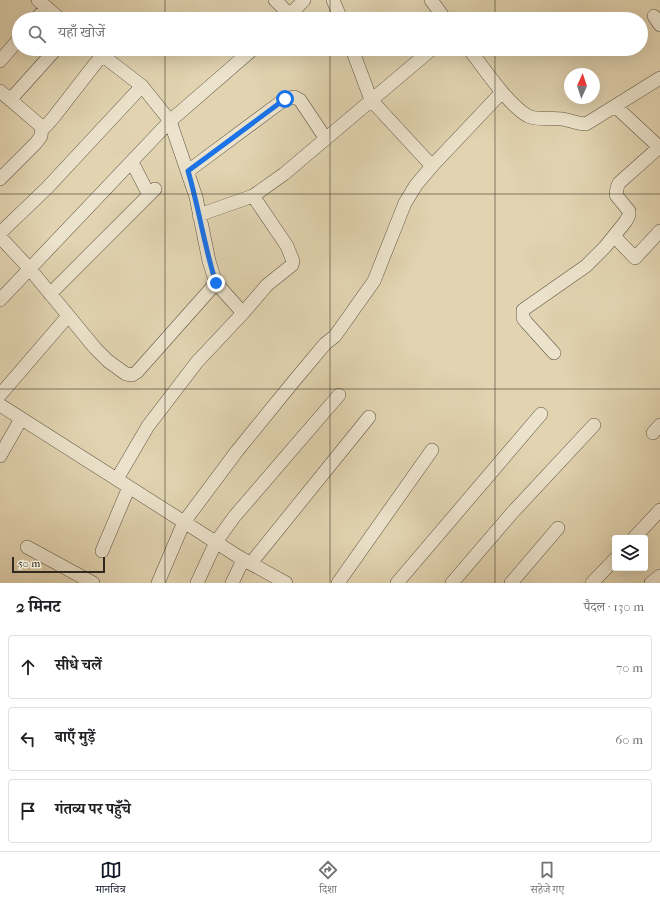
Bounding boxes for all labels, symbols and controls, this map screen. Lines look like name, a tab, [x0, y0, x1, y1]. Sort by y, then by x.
search box	[12, 12, 648, 56]
icon: search	[26, 23, 48, 45]
text: यहाँ खोजें	[58, 23, 105, 41]
north arrow	[564, 68, 600, 104]
route start	[276, 90, 294, 108]
route end	[207, 274, 225, 292]
map controls	[612, 535, 648, 571]
button: layers	[612, 535, 648, 571]
scale bar	[12, 555, 105, 574]
text: 50 m	[18, 557, 40, 570]
text: 2 मिनट	[16, 596, 61, 616]
text: पैदल · 130 m	[584, 599, 644, 614]
icon: ahead	[17, 656, 39, 678]
text: सीधे चलें	[55, 656, 102, 674]
text: 70 m	[616, 660, 643, 675]
icon: left	[17, 728, 39, 750]
text: बाएँ मुड़ें	[55, 728, 95, 746]
text: 60 m	[615, 732, 643, 747]
icon: arrive	[17, 800, 39, 822]
text: गंतव्य पर पहुँचे	[55, 800, 131, 818]
tab: मानचित्र	[96, 859, 126, 900]
tab: दिशा	[317, 859, 339, 900]
tab: सहेजे गए	[531, 859, 564, 900]

